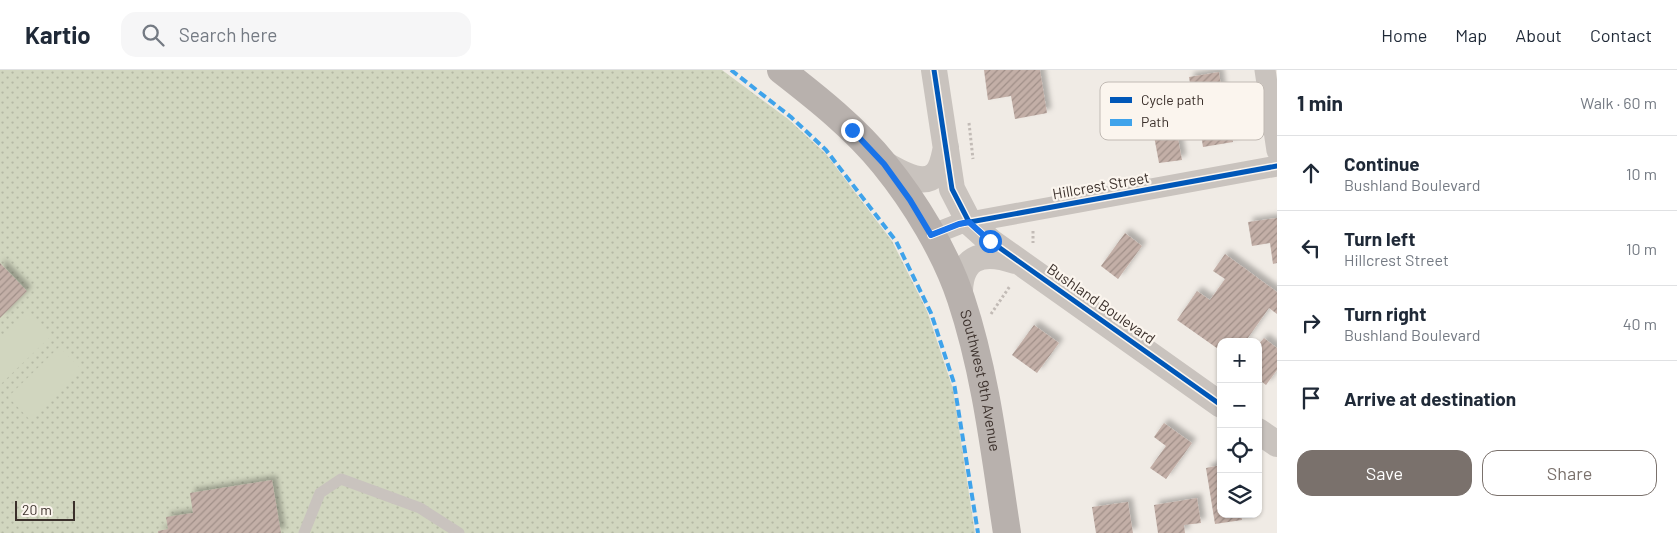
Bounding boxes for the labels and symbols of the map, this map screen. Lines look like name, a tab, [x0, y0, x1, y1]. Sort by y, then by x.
legend	[1100, 82, 1264, 140]
text: Cycle path	[1141, 91, 1204, 108]
text: Path	[1141, 113, 1169, 130]
route end	[841, 119, 864, 142]
street label: Hillcrest Street	[1051, 168, 1151, 202]
route start	[979, 230, 1002, 253]
street label: Bushland Boulevard	[1044, 259, 1159, 347]
street label: Southwest 9th Avenue	[957, 307, 1005, 453]
scale bar	[15, 498, 75, 521]

